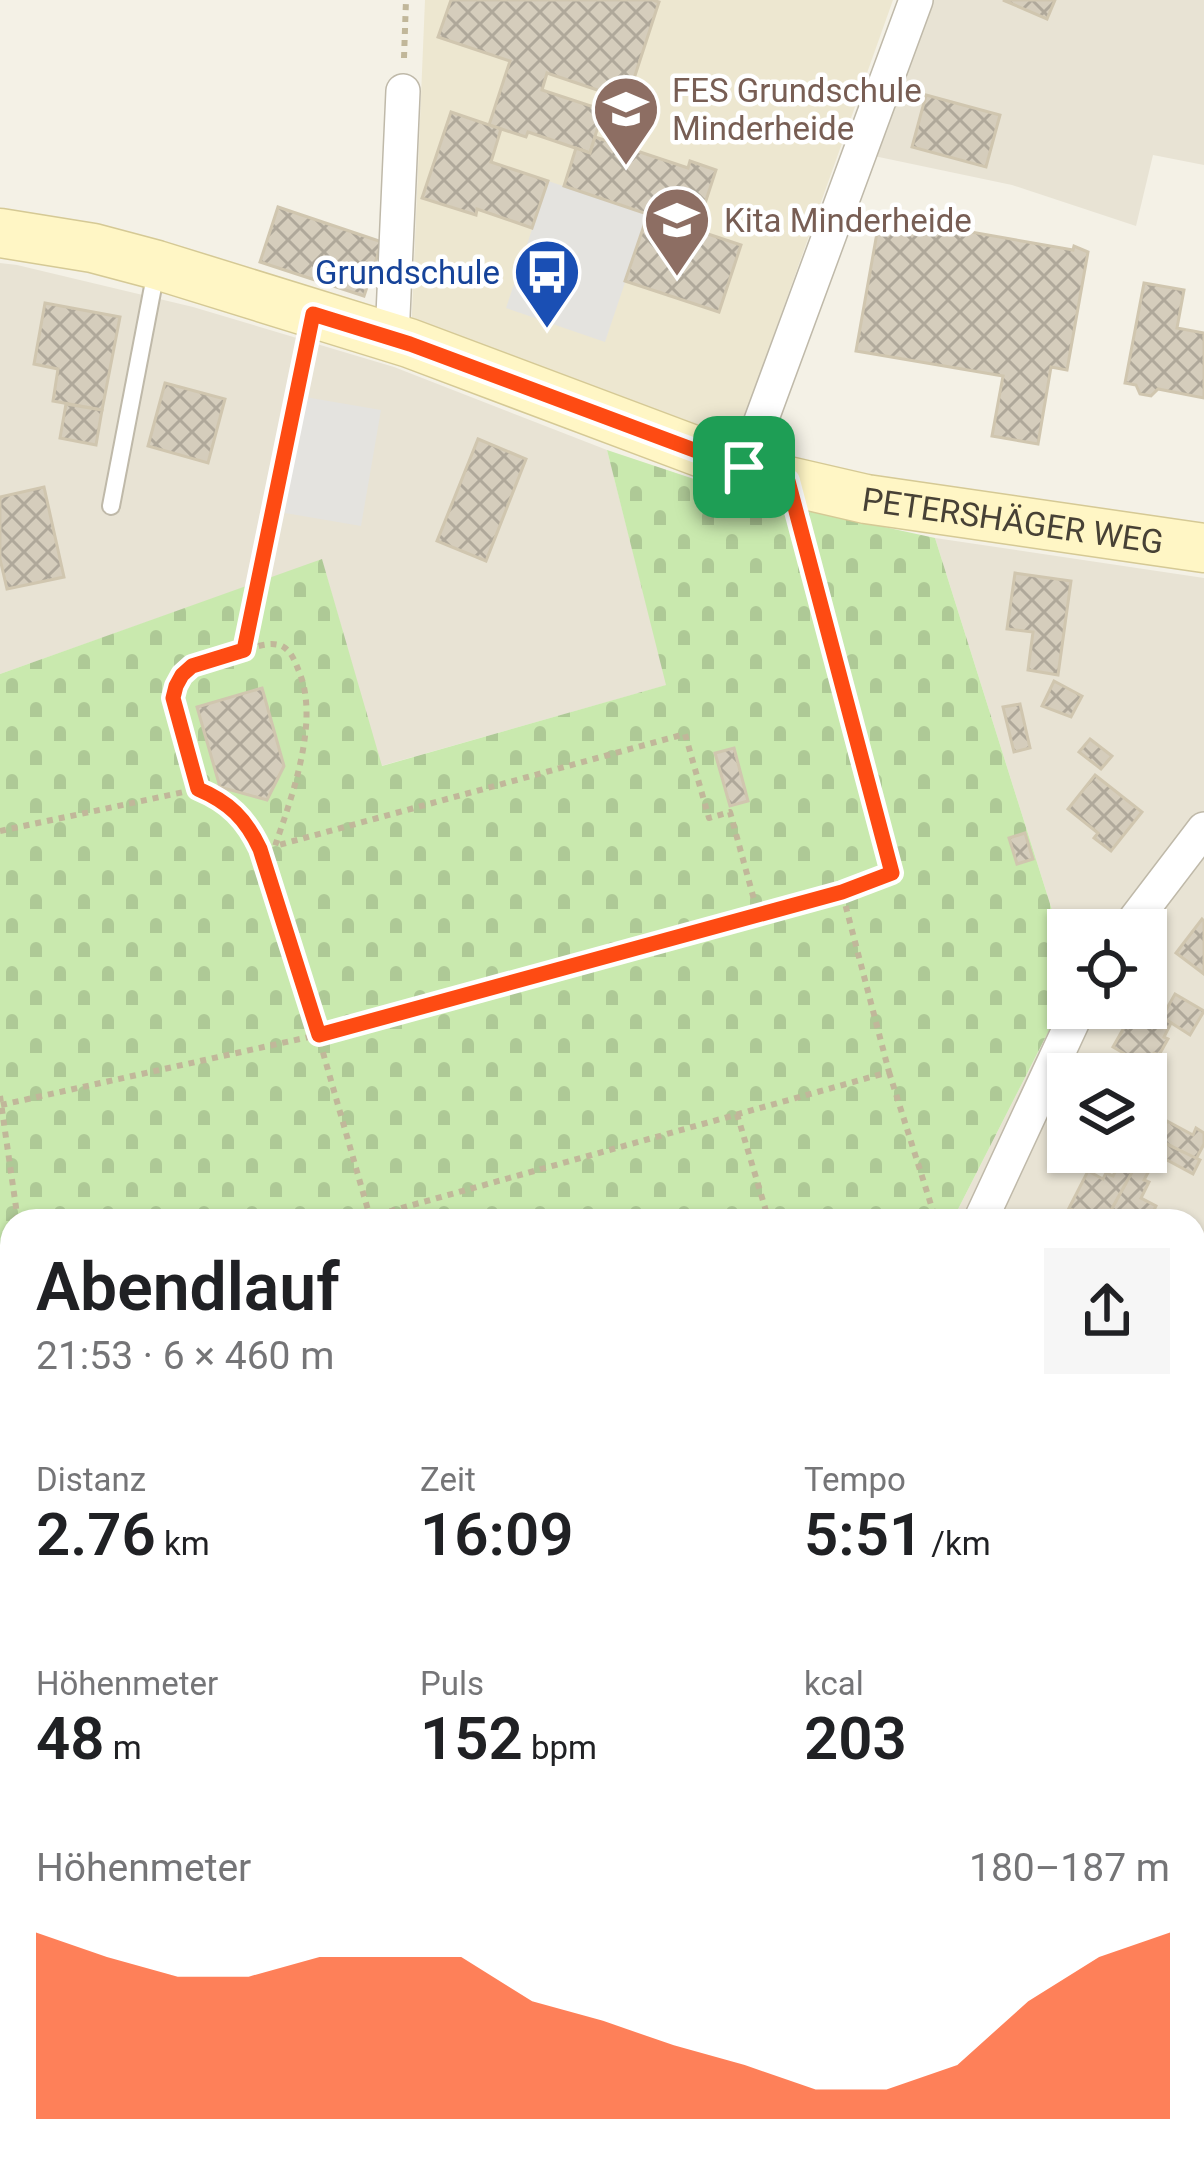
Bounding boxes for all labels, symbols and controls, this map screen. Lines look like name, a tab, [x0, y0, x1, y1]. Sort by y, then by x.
place label: FES Grundschule Minderheide	[672, 71, 922, 148]
school or university icon: FES Grundschule Minderheide	[591, 74, 661, 168]
school or university icon: Kita Minderheide	[642, 185, 712, 279]
place label: Kita Minderheide	[724, 201, 972, 240]
bus stop icon: Grundschule	[512, 237, 582, 331]
place label: Grundschule	[315, 253, 500, 292]
pin	[693, 416, 795, 518]
icon: arrive	[711, 434, 777, 500]
street label: PETERSHÄGER WEG	[860, 479, 1166, 561]
map controls	[1047, 909, 1167, 1173]
button: locate	[1047, 909, 1167, 1029]
button: layers	[1047, 1053, 1167, 1173]
button: share	[1044, 1248, 1170, 1374]
text: Abendlauf	[36, 1249, 340, 1326]
text: 21:53 · 6 × 460 m	[36, 1333, 334, 1379]
text: Distanz	[36, 1460, 146, 1499]
text: Zeit	[420, 1460, 476, 1499]
text: Tempo	[804, 1460, 906, 1499]
text: 2.76	[36, 1499, 156, 1570]
text: 16:09	[420, 1499, 573, 1570]
text: 5:51	[804, 1499, 923, 1570]
text: km	[156, 1524, 210, 1563]
text: /km	[923, 1524, 991, 1563]
text: Höhenmeter	[36, 1664, 218, 1703]
text: Puls	[420, 1664, 484, 1703]
text: kcal	[804, 1664, 864, 1703]
text: 48	[36, 1703, 105, 1774]
text: 152	[420, 1703, 523, 1774]
text: 203	[804, 1703, 907, 1774]
text: m	[105, 1728, 142, 1767]
text: bpm	[523, 1728, 597, 1767]
text: Höhenmeter	[36, 1845, 251, 1891]
text: 180–187 m	[969, 1845, 1170, 1891]

